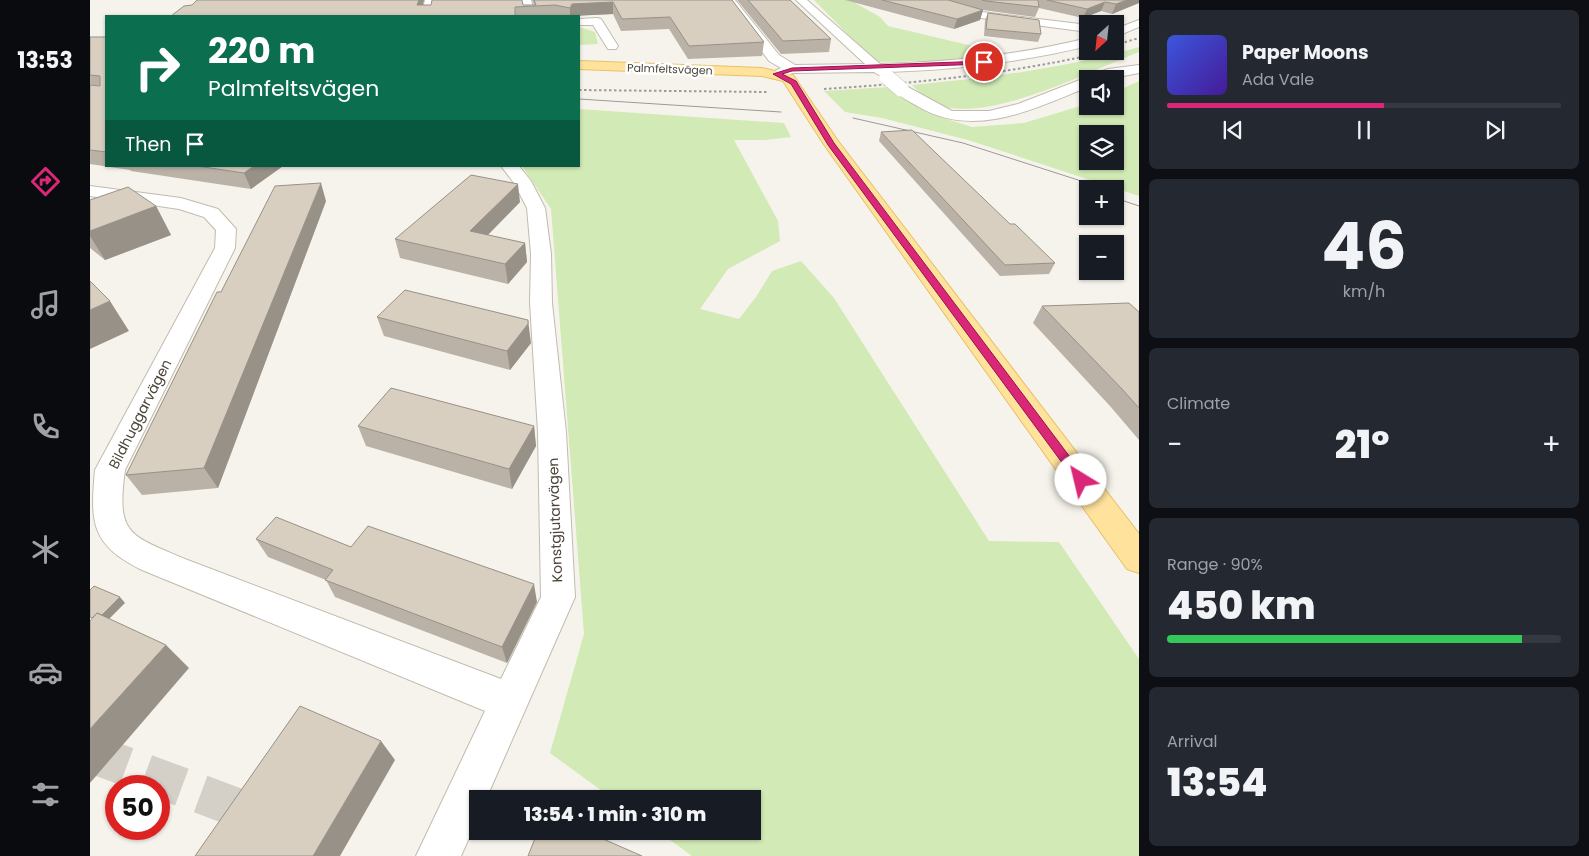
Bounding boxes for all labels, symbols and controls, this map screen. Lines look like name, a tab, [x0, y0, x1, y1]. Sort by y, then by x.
north arrow	[1079, 15, 1124, 60]
map controls	[1079, 15, 1124, 280]
text: 220 m	[208, 26, 315, 75]
icon: right	[125, 35, 190, 100]
text: Paper Moons	[1242, 39, 1369, 66]
pin	[963, 41, 1005, 83]
text: 13:53	[17, 45, 73, 76]
icon: arrive	[970, 48, 998, 76]
street label: Palmfeltsvägen	[627, 60, 713, 78]
text: Ada Vale	[1242, 68, 1314, 91]
button: sound	[1079, 70, 1124, 115]
text: Palmfeltsvägen	[208, 73, 379, 104]
icon: previous	[1219, 116, 1247, 144]
icon: pause	[1350, 116, 1378, 144]
icon: next	[1481, 116, 1509, 144]
button: layers	[1079, 125, 1124, 170]
icon: arrive	[181, 130, 209, 158]
text: Then	[125, 131, 171, 158]
icon: directions	[28, 164, 63, 199]
button: +	[1079, 180, 1124, 225]
text: 46	[1321, 201, 1407, 292]
button: −	[1079, 235, 1124, 280]
text: km/h	[1343, 280, 1385, 303]
icon: music	[28, 287, 63, 322]
street label: Bildhuggarvägen	[104, 356, 176, 472]
text: Climate	[1167, 392, 1230, 415]
icon: phone	[28, 409, 63, 444]
text: 21°	[1335, 418, 1389, 471]
text: −	[1167, 425, 1182, 464]
text: +	[1542, 425, 1561, 464]
position arrow	[1054, 453, 1106, 505]
street label: Konstgjutarvägen	[543, 457, 567, 583]
icon: climate	[28, 532, 63, 567]
text: Range · 90%	[1167, 553, 1263, 576]
text: 450 km	[1167, 579, 1316, 632]
icon: car	[28, 655, 63, 690]
text: Arrival	[1167, 730, 1217, 753]
text: 13:54	[1167, 756, 1268, 809]
speed limit sign: 50	[105, 775, 170, 840]
icon: filters	[28, 777, 63, 812]
text: 13:54 · 1 min · 310 m	[524, 801, 706, 828]

